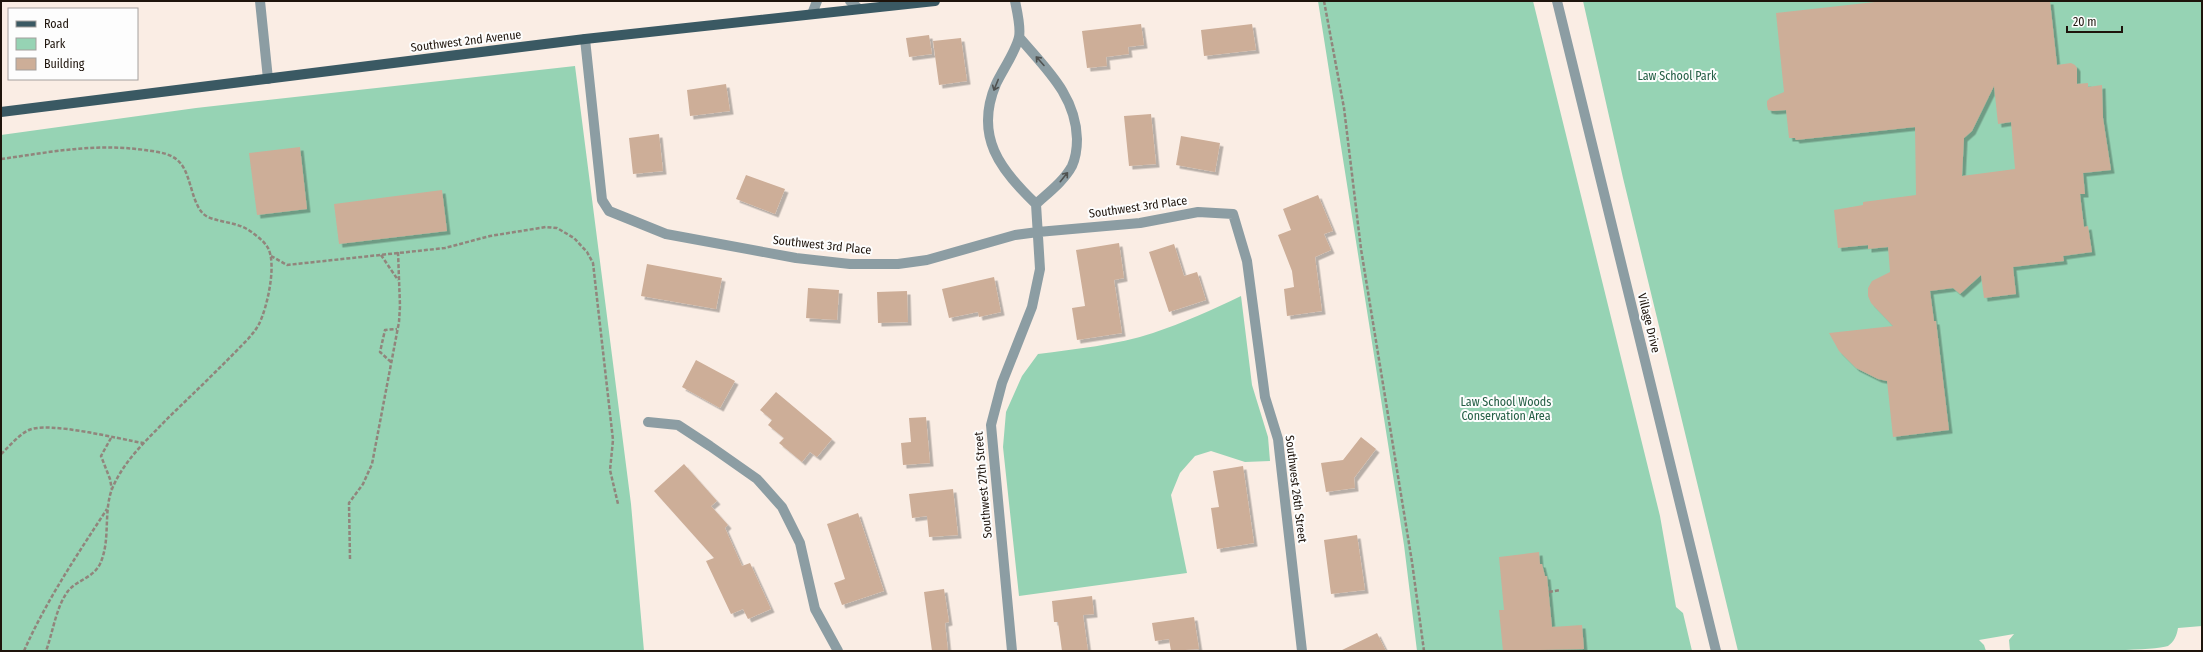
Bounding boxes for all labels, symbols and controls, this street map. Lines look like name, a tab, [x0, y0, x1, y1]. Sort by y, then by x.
legend	[8, 8, 138, 80]
scale bar	[2067, 8, 2122, 34]
text: 20 m	[2073, 15, 2097, 29]
text: Road	[44, 17, 69, 31]
street label: Southwest 2nd Avenue	[410, 27, 522, 55]
text: Park	[44, 37, 66, 51]
one-way arrow	[1035, 56, 1045, 66]
text: Building	[44, 57, 85, 71]
park label: Law School Park	[1637, 69, 1717, 83]
one-way arrow	[992, 78, 1000, 90]
one-way arrow	[1059, 171, 1068, 182]
street label: Southwest 3rd Place	[1088, 193, 1188, 221]
street label: Southwest 3rd Place	[772, 233, 872, 257]
street label: Village Drive	[1635, 292, 1663, 354]
park label: Law School Woods Conservation Area	[1461, 395, 1551, 423]
street label: Southwest 27th Street	[971, 431, 995, 539]
street label: Southwest 26th Street	[1282, 434, 1310, 544]

